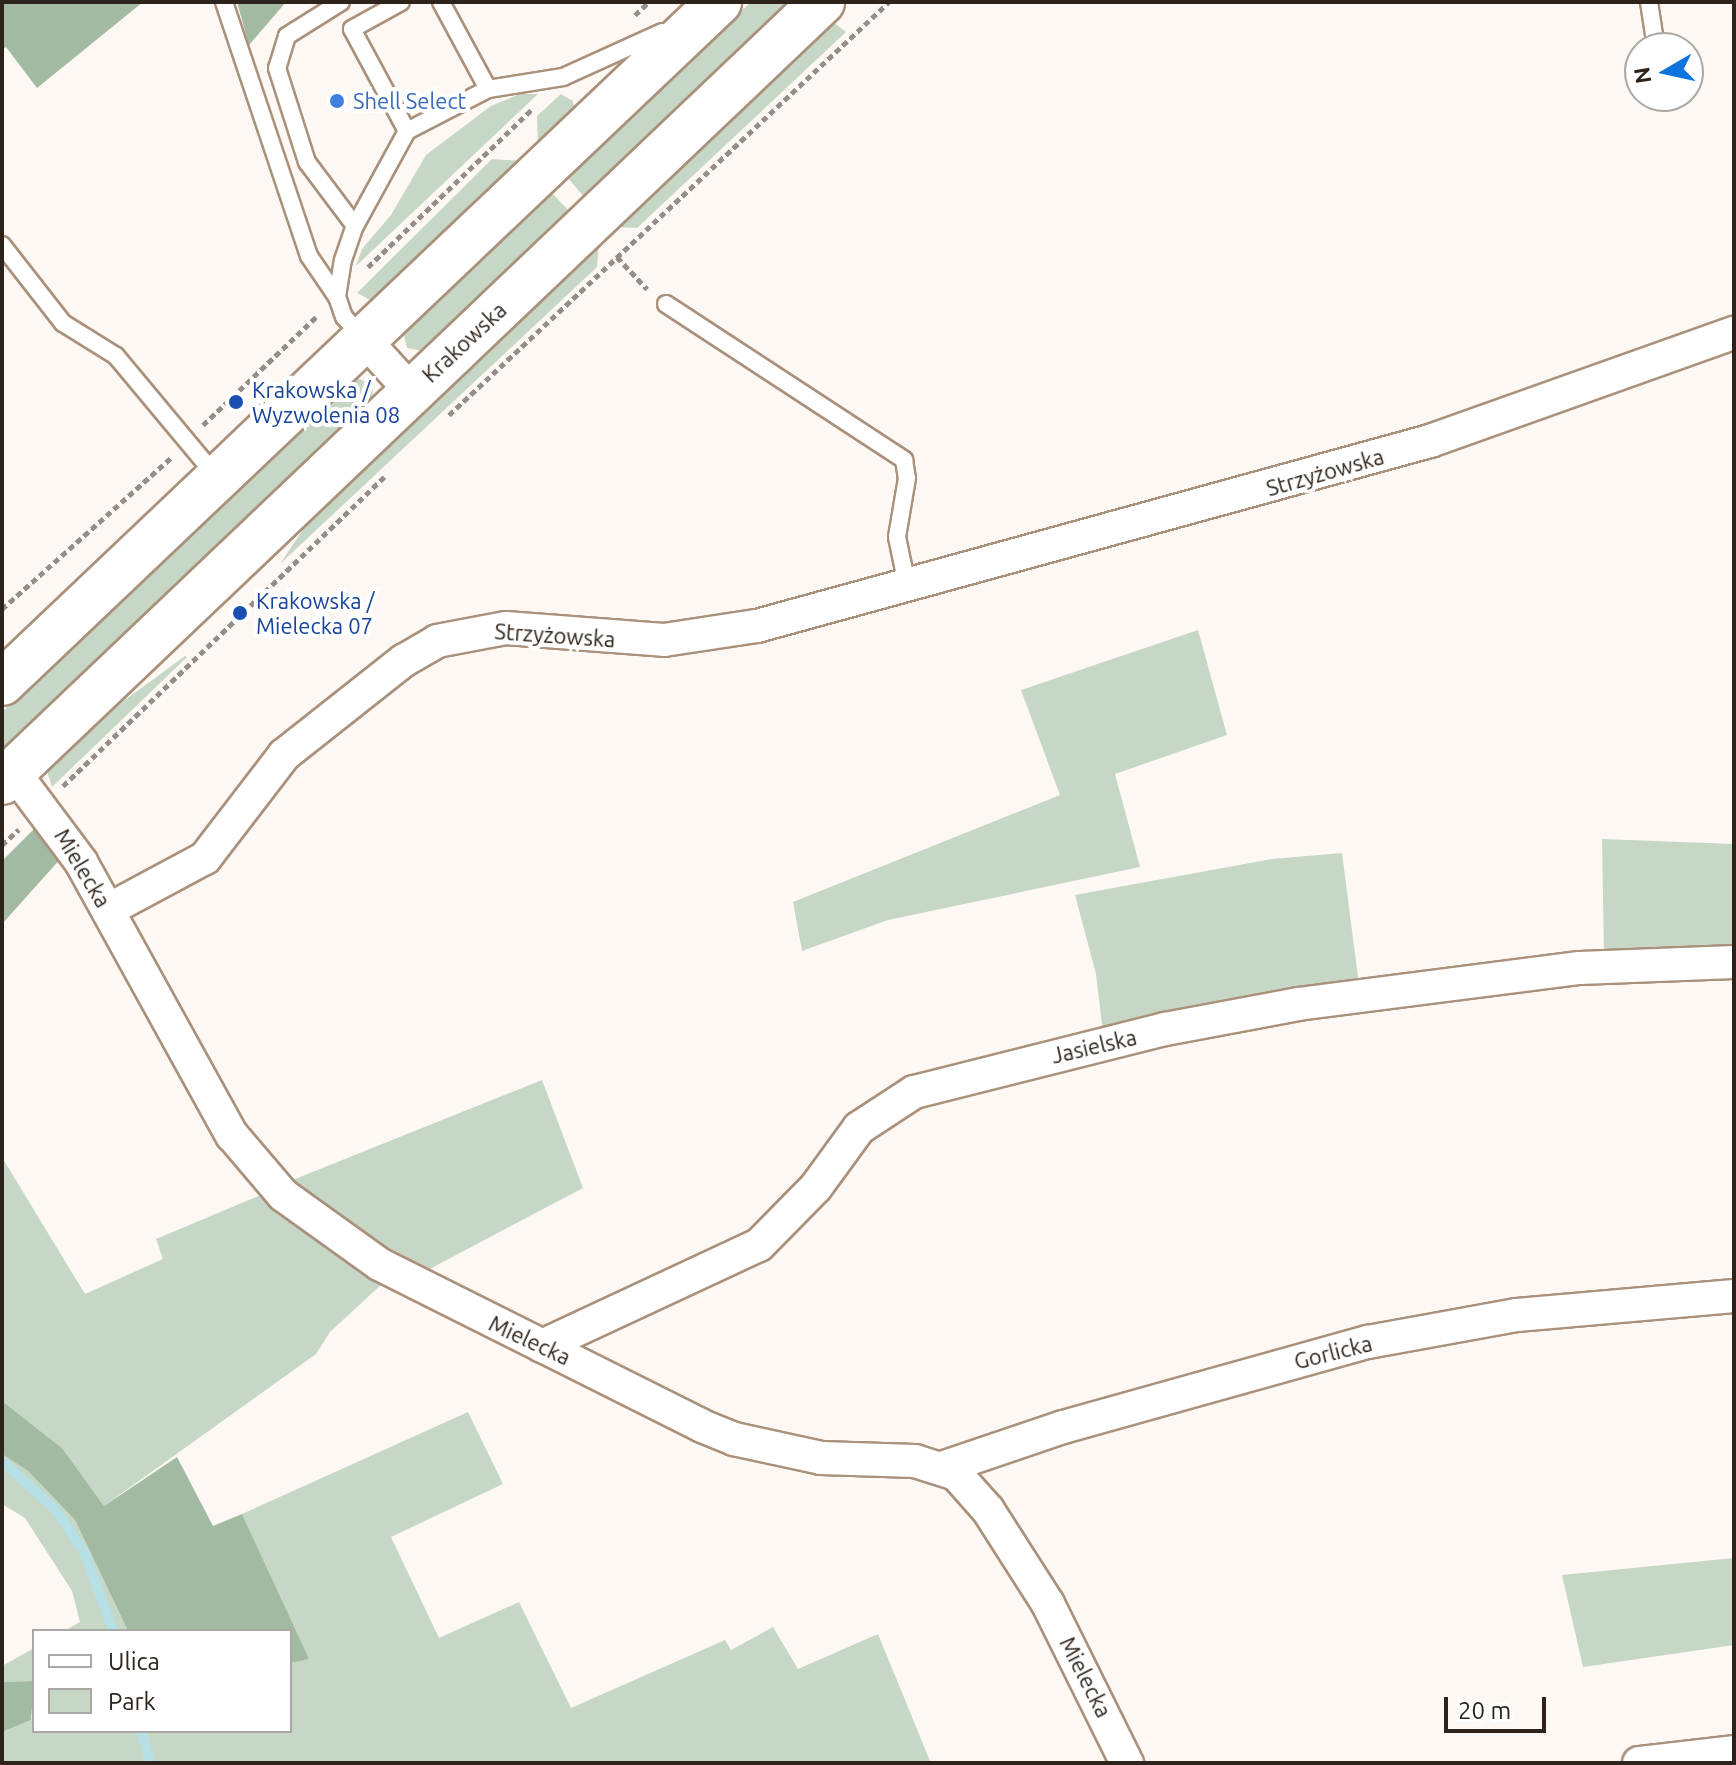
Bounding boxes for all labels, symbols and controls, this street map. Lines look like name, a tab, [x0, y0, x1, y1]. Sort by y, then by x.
north arrow	[1624, 32, 1704, 112]
text: N	[1628, 65, 1655, 86]
place label: Shell Select	[353, 88, 466, 114]
marker: Shell Select	[328, 92, 346, 110]
street label: Krakowska	[416, 296, 512, 388]
place label: Krakowska / Wyzwolenia 08	[252, 376, 400, 428]
marker: Krakowska / Wyzwolenia 08	[227, 393, 245, 411]
street label: Strzyżowska	[1263, 443, 1387, 501]
place label: Krakowska / Mielecka 07	[256, 587, 375, 638]
marker: Krakowska / Mielecka 07	[231, 604, 249, 622]
street label: Strzyżowska	[494, 618, 616, 652]
street label: Mielecka	[49, 824, 117, 912]
street label: Jasielska	[1049, 1023, 1139, 1069]
street label: Mielecka	[485, 1310, 575, 1370]
street label: Gorlicka	[1291, 1330, 1375, 1374]
legend	[32, 1629, 292, 1733]
street label: Mielecka	[1054, 1632, 1118, 1722]
text: Ulica	[108, 1648, 160, 1675]
scale bar	[1448, 1681, 1550, 1731]
text: Park	[108, 1688, 156, 1715]
text: 20 m	[1458, 1697, 1511, 1724]

